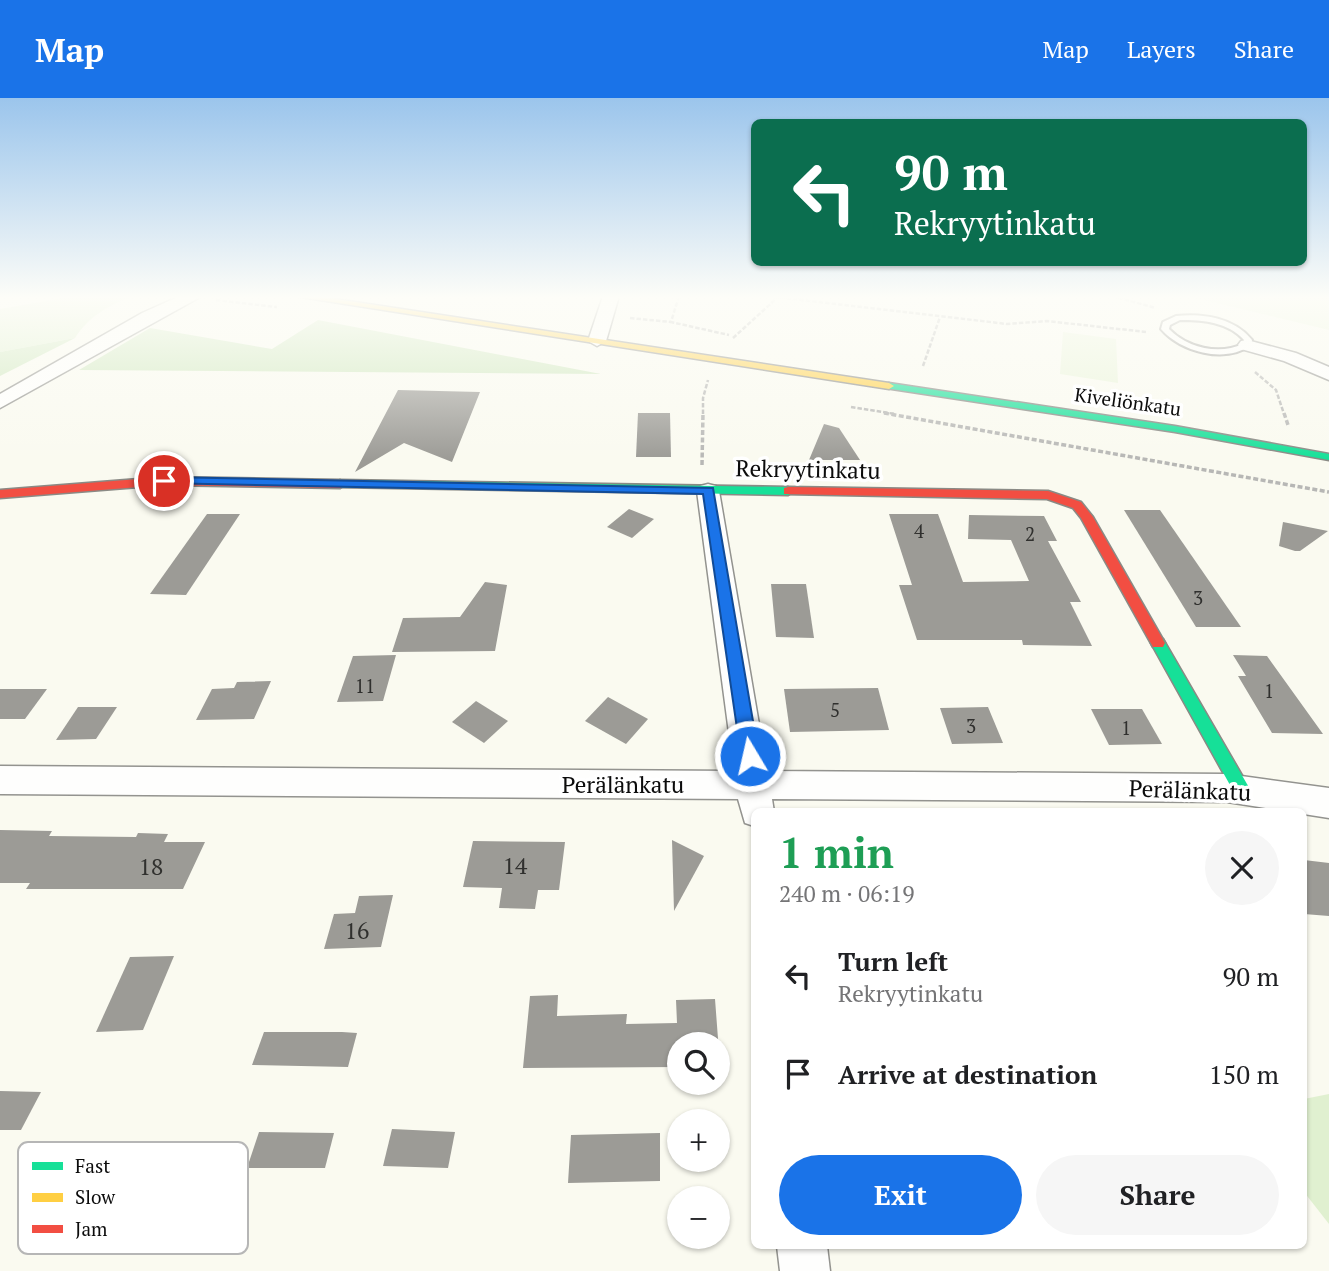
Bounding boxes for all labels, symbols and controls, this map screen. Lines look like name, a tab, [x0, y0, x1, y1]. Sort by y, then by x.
text: Map	[35, 28, 104, 71]
text: Map	[1042, 33, 1089, 65]
text: Layers	[1127, 33, 1196, 65]
text: Share	[1234, 33, 1294, 65]
text: 90 m	[894, 139, 1008, 204]
icon: left	[779, 147, 870, 238]
text: Rekryytinkatu	[894, 202, 1096, 244]
street label: Kiveliönkatu	[1073, 381, 1183, 421]
pin	[134, 451, 194, 511]
street label: Rekryytinkatu	[735, 452, 881, 486]
icon: arrive	[145, 462, 183, 500]
house number: 4	[914, 518, 925, 543]
house number: 2	[1025, 521, 1035, 546]
house number: 3	[1193, 585, 1203, 610]
house number: 11	[355, 673, 375, 698]
house number: 1	[1264, 678, 1274, 703]
house number: 5	[830, 697, 840, 722]
house number: 3	[966, 713, 976, 738]
house number: 1	[1121, 715, 1131, 740]
position arrow	[713, 719, 787, 793]
street label: Perälänkatu	[562, 769, 684, 800]
street label: Perälänkatu	[1128, 772, 1252, 808]
text: 1 min	[779, 824, 894, 880]
button: close	[1205, 831, 1279, 905]
house number: 14	[503, 850, 528, 881]
house number: 18	[139, 851, 163, 882]
text: 240 m · 06:19	[779, 878, 914, 909]
house number: 16	[345, 915, 369, 946]
text: Turn left	[838, 944, 948, 978]
icon: left	[779, 957, 817, 995]
text: 90 m	[1223, 959, 1279, 993]
text: Rekryytinkatu	[838, 978, 983, 1009]
map controls	[667, 1032, 730, 1249]
button: search	[667, 1032, 730, 1095]
icon: arrive	[779, 1055, 817, 1093]
text: Arrive at destination	[838, 1057, 1097, 1091]
text: 150 m	[1209, 1057, 1279, 1091]
button: +	[667, 1109, 730, 1172]
legend	[18, 1142, 248, 1254]
text: Fast	[75, 1153, 110, 1178]
button: Exit	[779, 1155, 1022, 1235]
button: Share	[1036, 1155, 1279, 1235]
text: Slow	[75, 1184, 116, 1209]
button: −	[667, 1186, 730, 1249]
text: Jam	[75, 1216, 108, 1241]

